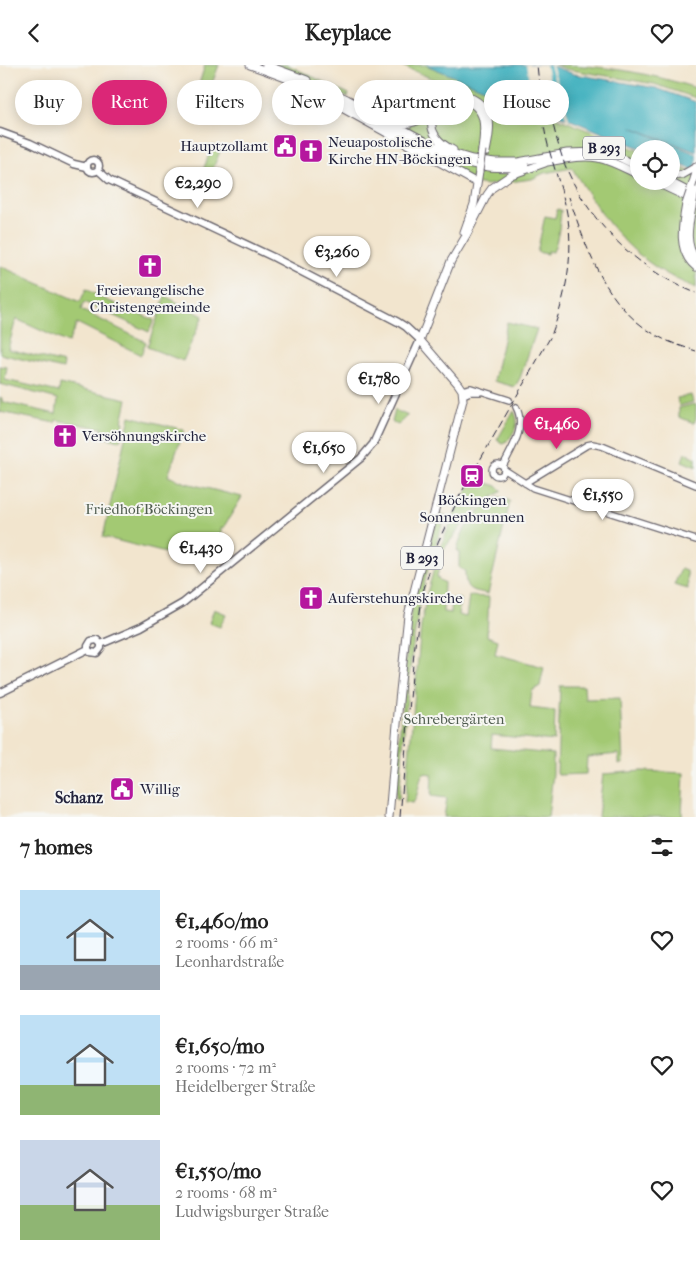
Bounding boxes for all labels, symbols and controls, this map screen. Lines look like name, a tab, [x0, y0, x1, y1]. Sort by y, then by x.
icon: back	[20, 19, 48, 47]
icon: heart	[648, 19, 676, 47]
text: Keyplace	[305, 20, 391, 46]
chip: Buy	[15, 80, 82, 125]
chip: Rent	[92, 80, 167, 125]
chip: Filters	[177, 80, 262, 125]
chip: New	[272, 80, 344, 125]
chip: Apartment	[354, 80, 474, 125]
chip: House	[484, 80, 569, 125]
public building icon: Hauptzollamt	[272, 133, 298, 159]
place label: Neuapostolische Kirche HN-Böckingen	[328, 133, 472, 168]
place label: Hauptzollamt	[180, 137, 269, 155]
road number: B 293	[583, 137, 625, 160]
church icon: Neuapostolische Kirche HN-Böckingen	[298, 138, 324, 164]
map controls	[630, 140, 680, 190]
button: locate	[630, 140, 680, 190]
pin: €2,290	[157, 167, 239, 209]
text: €2,290	[175, 173, 221, 192]
pin: €3,260	[296, 235, 378, 278]
text: €3,260	[314, 242, 360, 261]
church icon: Freievangelische Christengemeinde	[137, 253, 163, 279]
place label: Freievangelische Christengemeinde	[90, 281, 211, 316]
pin: €1,780	[338, 363, 420, 405]
text: €1,780	[358, 369, 400, 388]
pin: €1,460	[516, 407, 598, 450]
text: €1,460	[534, 414, 580, 433]
church icon: Versöhnungskirche	[52, 423, 78, 449]
place label: Versöhnungskirche	[81, 427, 207, 445]
pin: €1,650	[283, 431, 365, 474]
text: €1,650	[303, 438, 345, 457]
station icon: Böckingen Sonnenbrunnen	[459, 463, 485, 489]
pin: €1,550	[562, 479, 644, 521]
text: €1,550	[583, 485, 623, 504]
place label: Böckingen Sonnenbrunnen	[420, 491, 525, 526]
park label: Friedhof Böckingen	[85, 500, 213, 518]
pin: €1,430	[160, 531, 242, 574]
text: €1,430	[179, 538, 223, 557]
road number: B 293	[401, 547, 443, 569]
church icon: Auferstehungskirche	[298, 585, 324, 611]
place label: Auferstehungskirche	[327, 589, 463, 607]
park label: Schrebergärten	[404, 710, 505, 728]
public building icon: Willig	[109, 776, 135, 802]
place label: Willig	[139, 780, 181, 798]
district label: Schanz	[55, 788, 104, 807]
icon: filters	[648, 833, 676, 861]
text: 7 homes	[20, 835, 92, 859]
text: €1,460/mo	[175, 909, 268, 933]
icon: home	[60, 910, 120, 970]
icon: heart	[648, 926, 676, 954]
text: 2 rooms · 66 m²	[175, 933, 277, 952]
text: Leonhardstraße	[175, 952, 284, 971]
text: €1,650/mo	[175, 1034, 264, 1058]
icon: home	[60, 1035, 120, 1095]
icon: heart	[648, 1051, 676, 1079]
text: 2 rooms · 72 m²	[175, 1058, 276, 1077]
text: Heidelberger Straße	[175, 1077, 315, 1096]
text: €1,550/mo	[175, 1159, 261, 1183]
icon: home	[60, 1160, 120, 1220]
icon: heart	[648, 1176, 676, 1204]
text: 2 rooms · 68 m²	[175, 1183, 277, 1202]
text: Ludwigsburger Straße	[175, 1202, 329, 1221]

